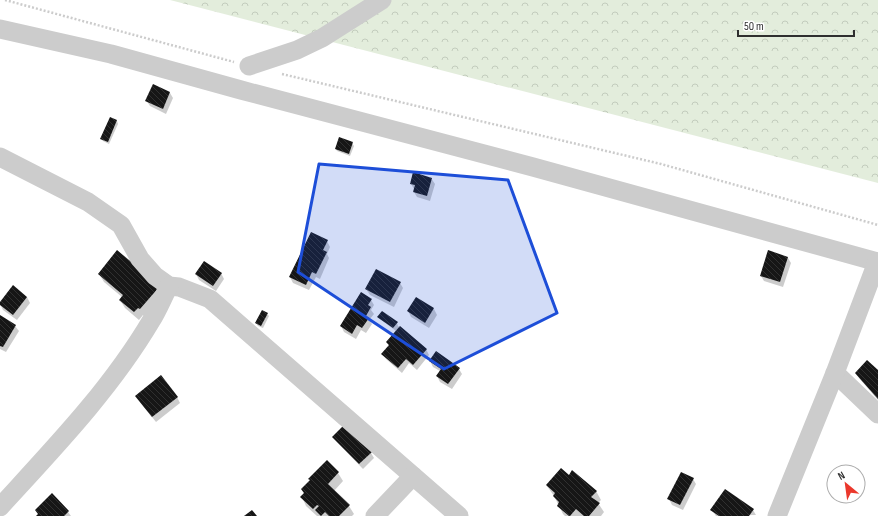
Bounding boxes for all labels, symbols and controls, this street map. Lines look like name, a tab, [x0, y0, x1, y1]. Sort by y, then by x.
scale bar	[738, 12, 854, 38]
text: 50 m	[744, 19, 764, 34]
north arrow	[826, 464, 866, 504]
text: N	[836, 469, 847, 483]

